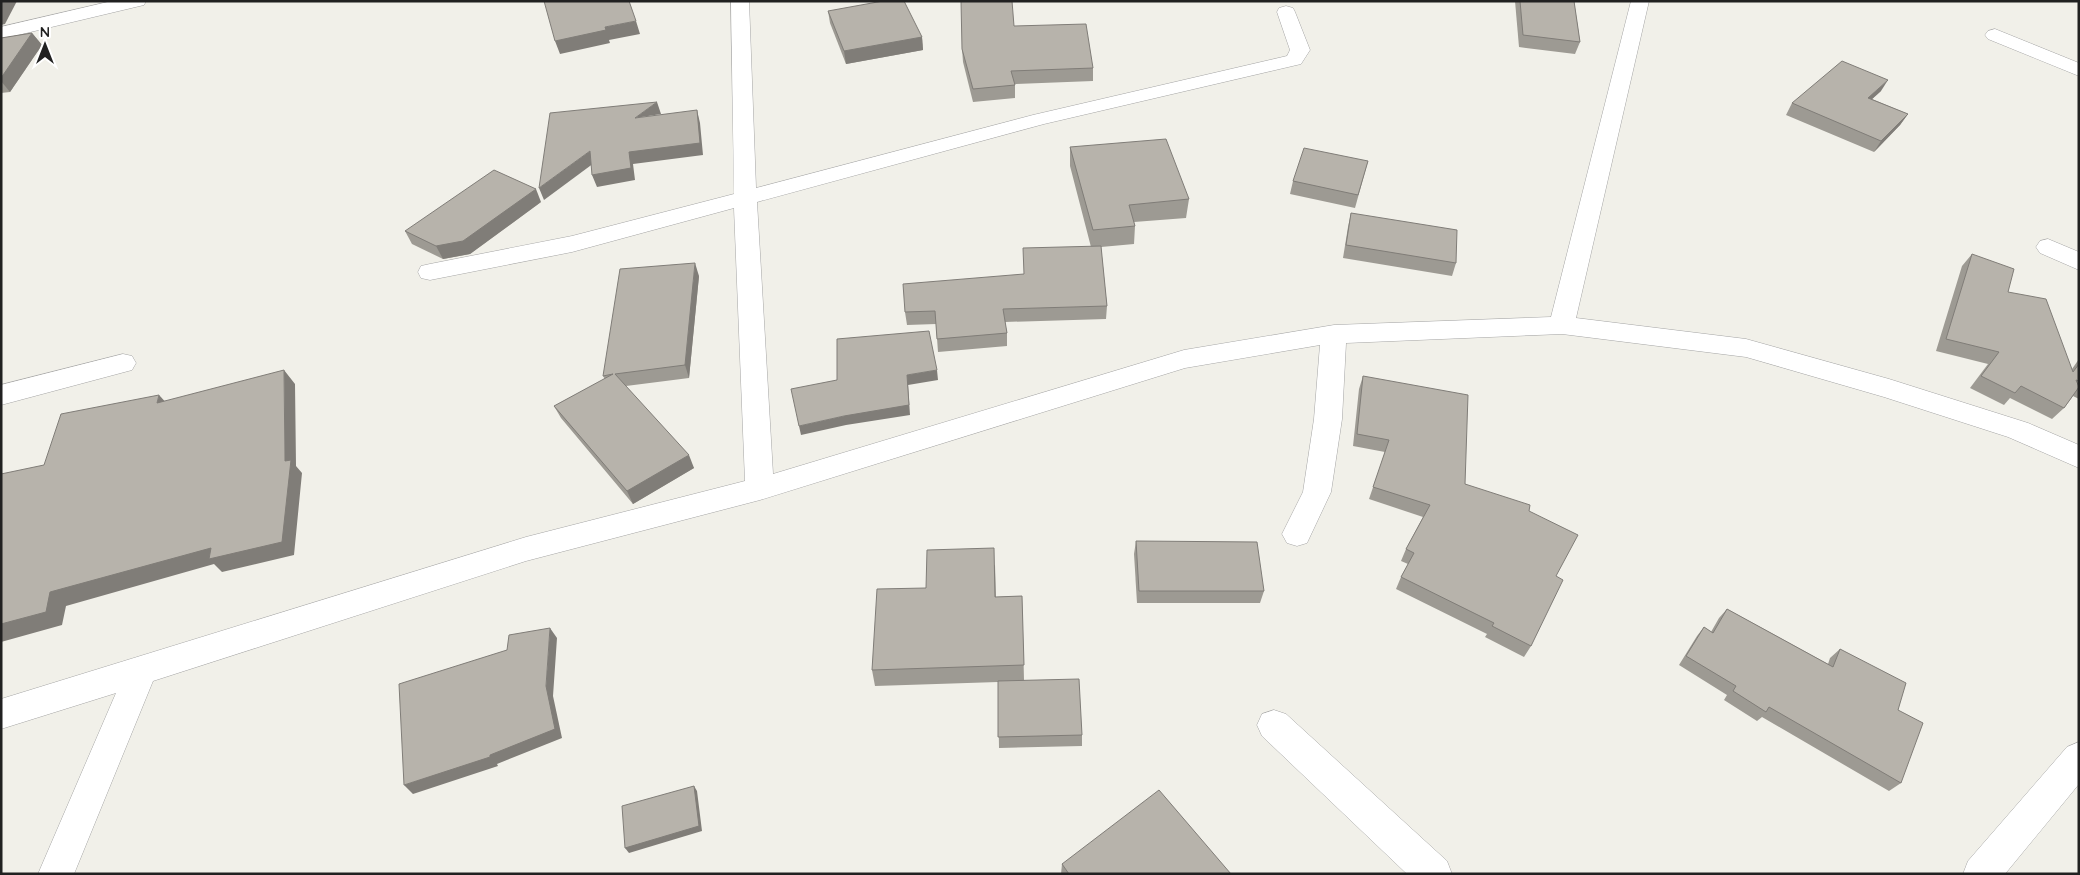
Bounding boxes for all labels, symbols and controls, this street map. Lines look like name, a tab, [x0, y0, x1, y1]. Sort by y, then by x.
north arrow	[20, 20, 70, 70]
text: N	[40, 23, 50, 41]

